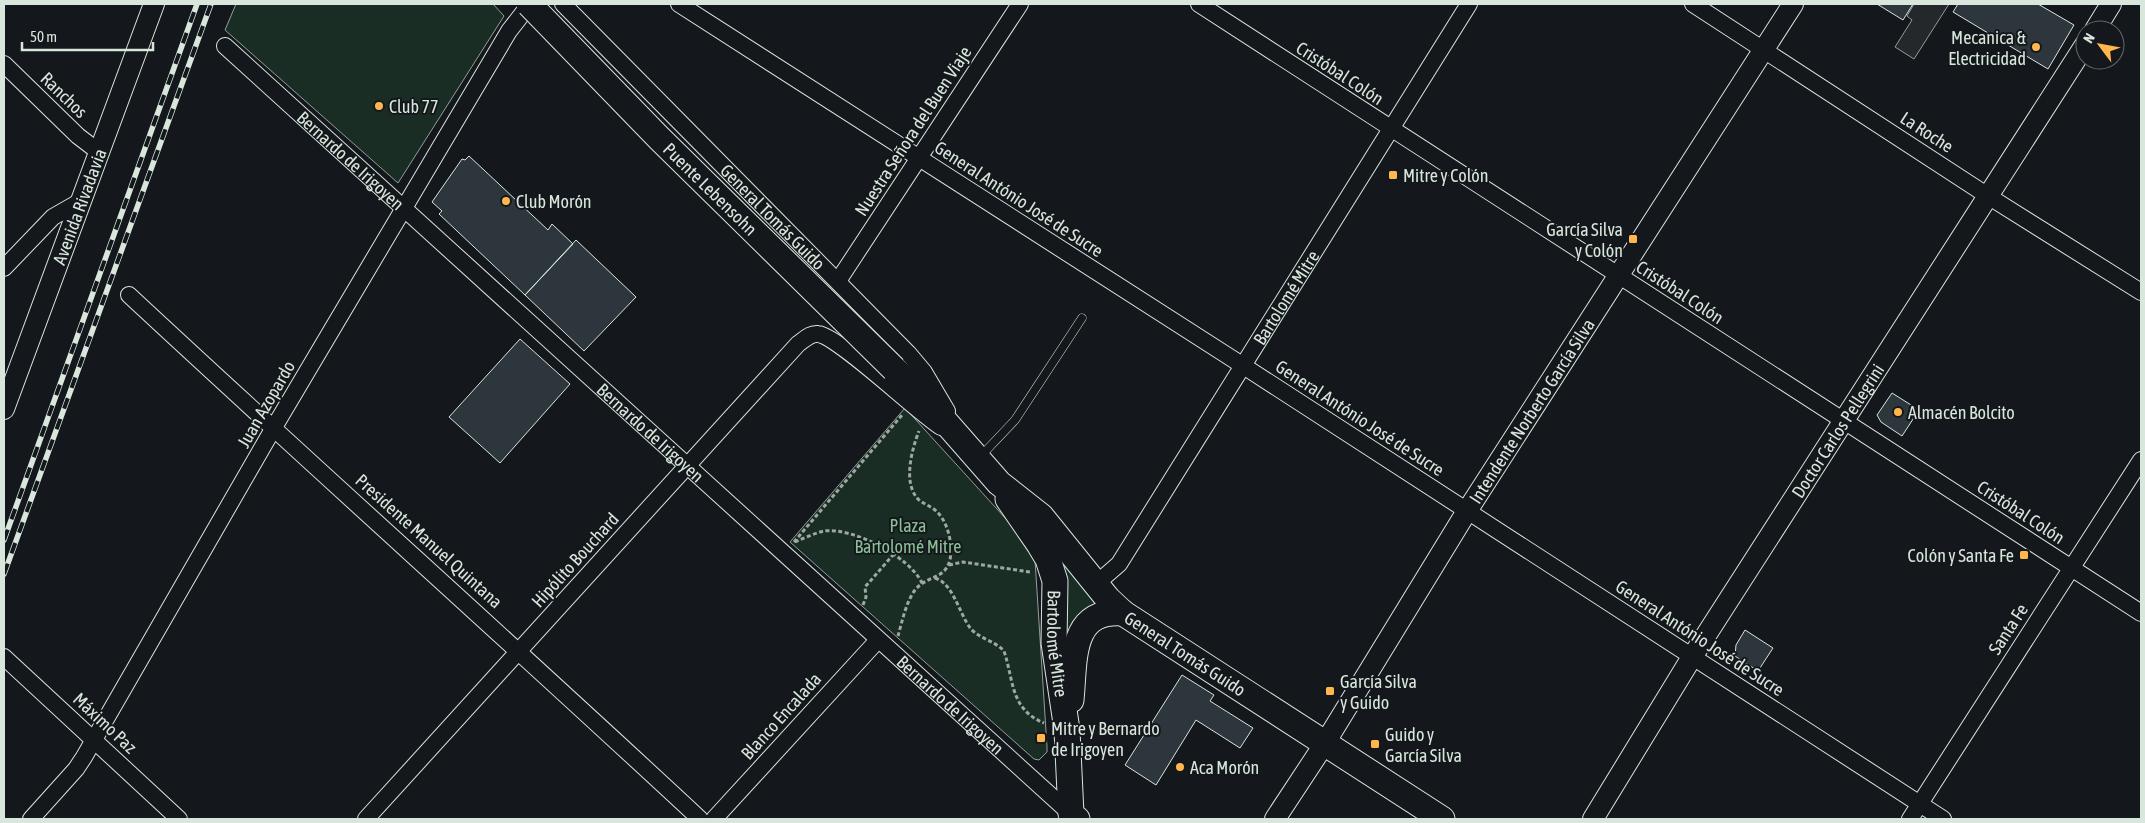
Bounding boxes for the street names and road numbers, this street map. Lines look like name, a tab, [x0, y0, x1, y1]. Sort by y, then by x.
street label: Cristóbal Colón	[1292, 37, 1388, 109]
street label: Nuestra Señora del Buen Viaje	[850, 42, 976, 220]
street label: Ranchos	[36, 68, 92, 122]
street label: Bernardo de Irigoyen	[293, 106, 409, 214]
street label: La Roche	[1897, 107, 1957, 157]
street label: General António José de Sucre	[931, 137, 1107, 261]
street label: Puente Lebensohn	[659, 138, 762, 239]
street label: Avenida Rivadavia	[48, 146, 110, 267]
street label: General Tomás Guido	[716, 159, 830, 274]
street label: Bartolomé Mitre	[1248, 246, 1323, 348]
street label: Cristóbal Colón	[1632, 256, 1728, 328]
street label: Intendente Norberto García Silva	[1464, 315, 1598, 507]
street label: General António José de Sucre	[1272, 356, 1448, 480]
street label: Juan Azopardo	[233, 357, 299, 451]
street label: Doctor Carlos Pellegrini	[1787, 360, 1888, 501]
street label: Bernardo de Irigoyen	[593, 379, 709, 486]
street label: Presidente Manuel Quintana	[351, 470, 507, 612]
street label: Cristóbal Colón	[1973, 476, 2069, 548]
street label: Hipólito Bouchard	[527, 508, 623, 612]
street label: General António José de Sucre	[1612, 576, 1788, 700]
street label: Bartolomé Mitre	[1043, 590, 1072, 698]
street label: Santa Fe	[1984, 600, 2032, 658]
street label: General Tomás Guido	[1121, 606, 1250, 700]
street label: Bernardo de Irigoyen	[893, 651, 1008, 759]
street label: Blanco Encalada	[737, 668, 825, 764]
street label: Máximo Paz	[69, 688, 141, 758]

